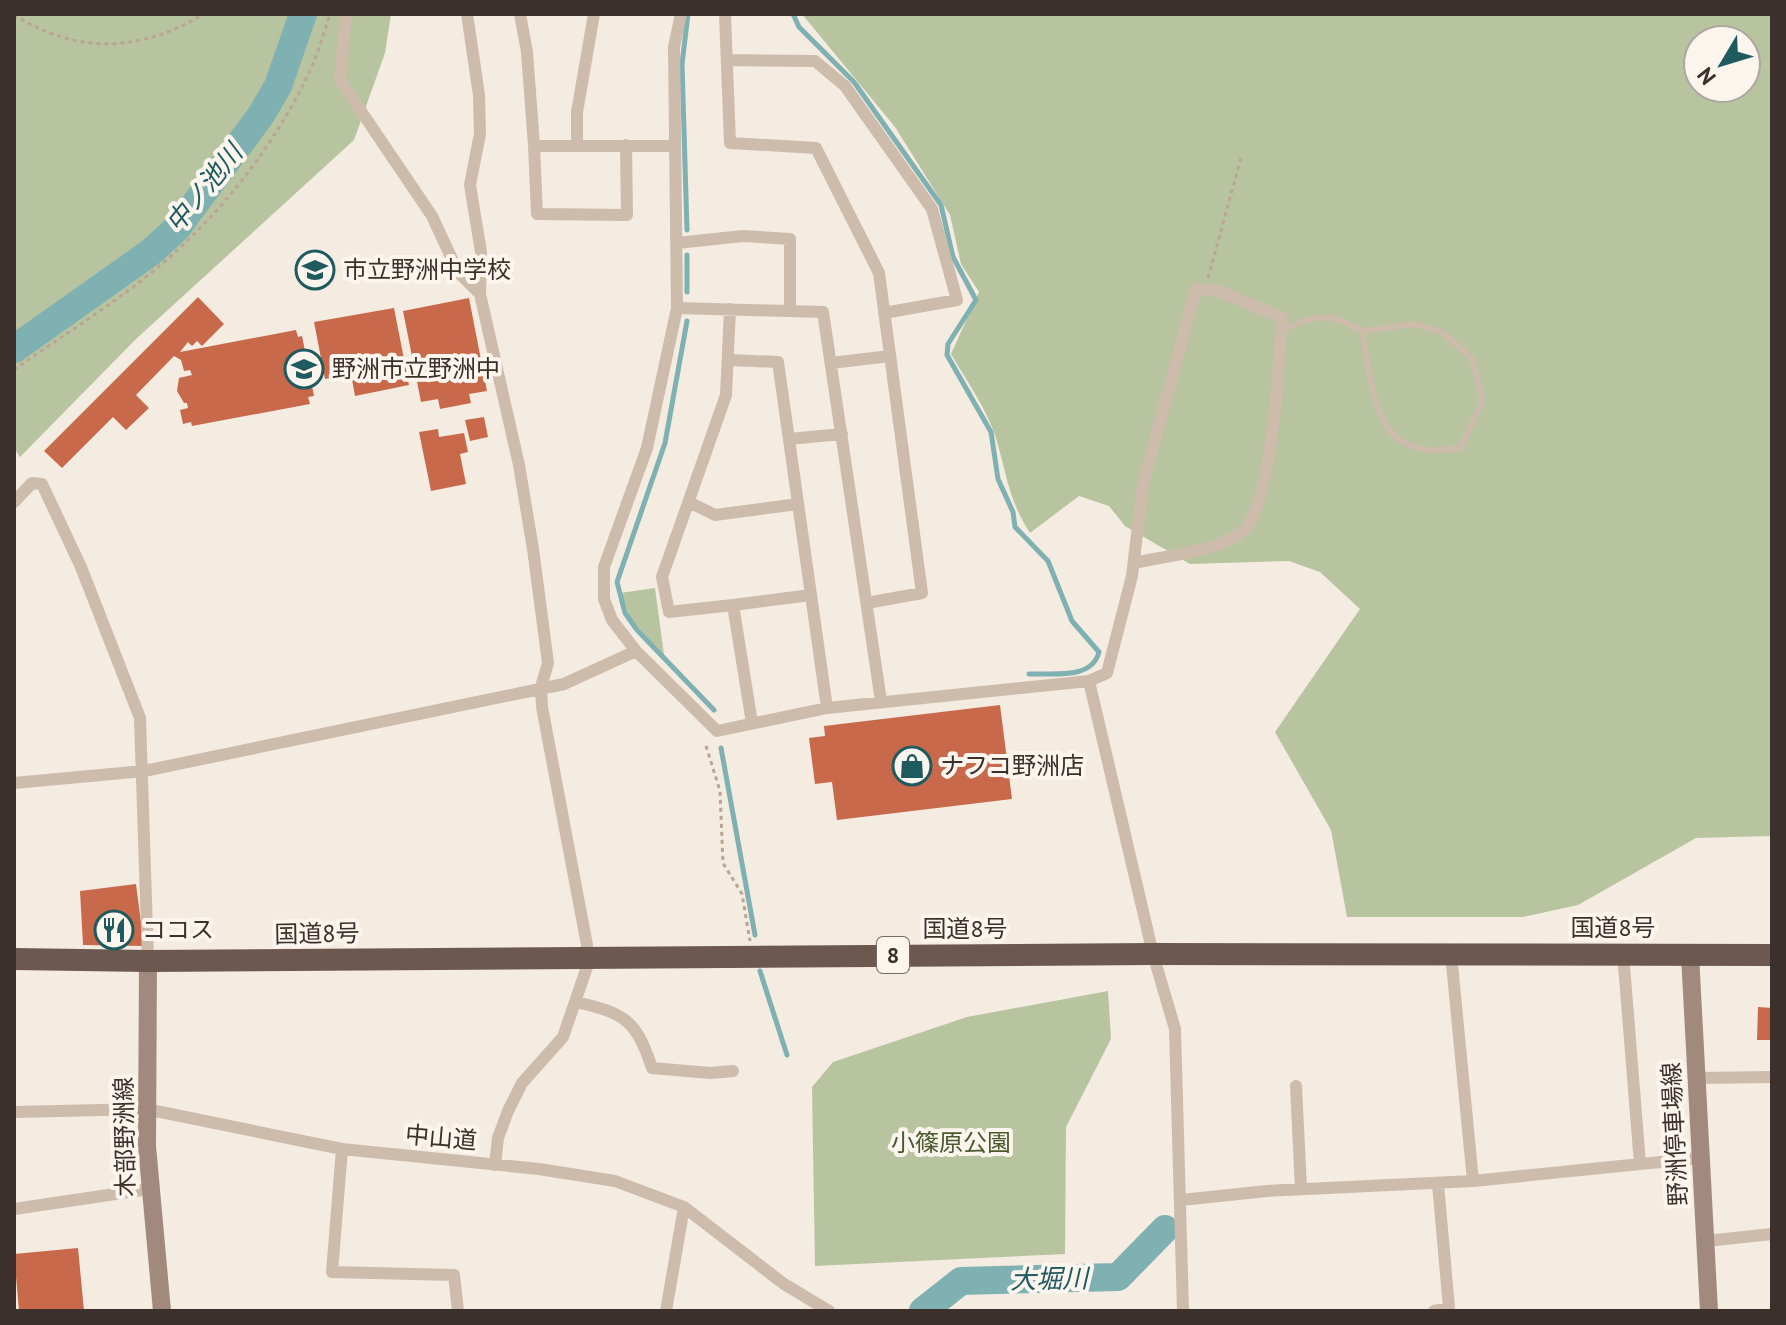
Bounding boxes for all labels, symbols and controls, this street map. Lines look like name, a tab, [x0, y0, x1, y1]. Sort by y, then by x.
north arrow	[1682, 24, 1762, 104]
text: N	[1691, 62, 1722, 91]
water label: 中ノ池川	[158, 135, 251, 238]
school or university icon: 市立野洲中学校	[294, 249, 336, 291]
place label: 市立野洲中学校	[343, 254, 511, 285]
school or university icon: 野洲市立野洲中	[283, 348, 325, 390]
place label: 野洲市立野洲中	[332, 353, 500, 384]
shop icon: ナフコ野洲店	[891, 745, 933, 787]
place label: ナフコ野洲店	[940, 750, 1084, 781]
restaurant icon: ココス	[93, 909, 135, 951]
street label: 国道8号	[1570, 912, 1656, 943]
street label: 国道8号	[922, 913, 1008, 944]
place label: ココス	[142, 914, 214, 945]
street label: 国道8号	[274, 917, 360, 950]
road number: 8	[877, 937, 909, 973]
street label: 野洲停車場線	[1655, 1061, 1694, 1207]
street label: 木部野洲線	[108, 1077, 141, 1197]
street label: 中山道	[404, 1119, 478, 1156]
park label: 小篠原公園	[891, 1127, 1011, 1158]
water label: 大堀川	[1010, 1261, 1091, 1296]

